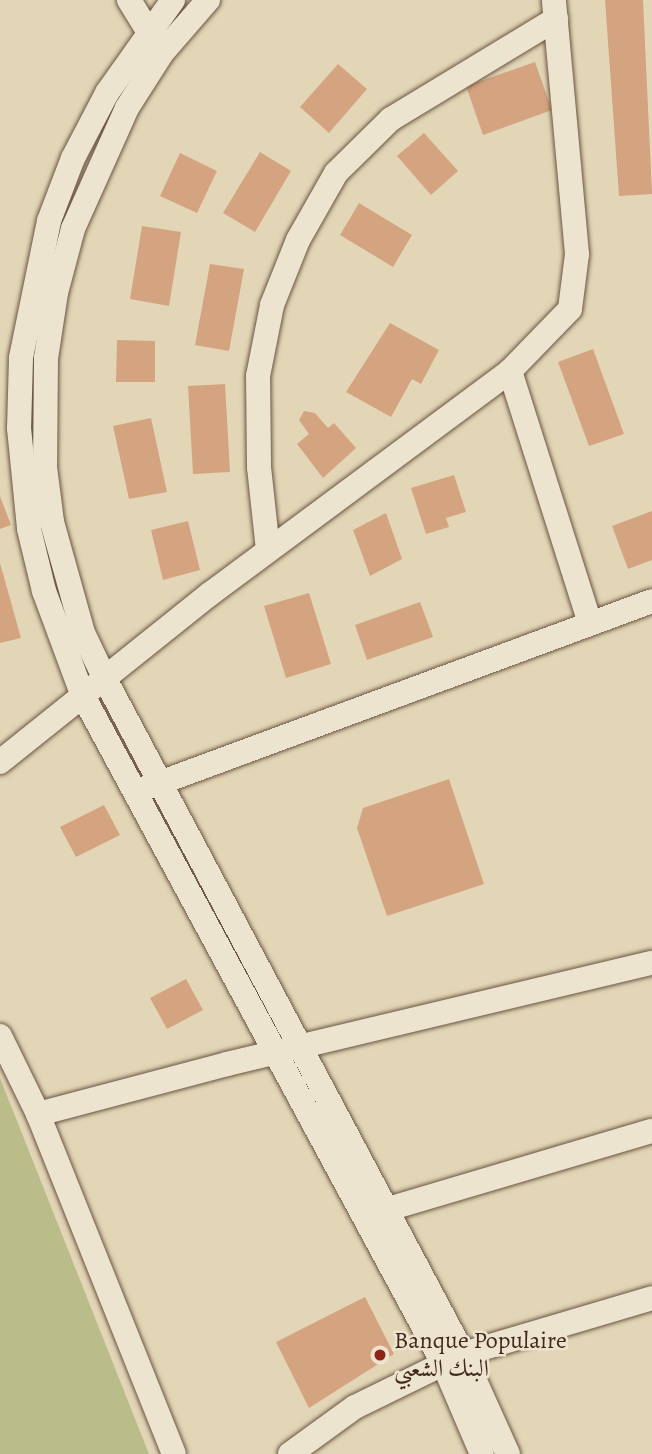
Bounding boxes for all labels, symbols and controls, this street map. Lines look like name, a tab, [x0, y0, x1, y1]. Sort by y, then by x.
place label: Banque Populaire البنك الشعبي	[394, 1327, 567, 1383]
marker: Banque Populaire البنك الشعبي	[372, 1347, 388, 1363]

